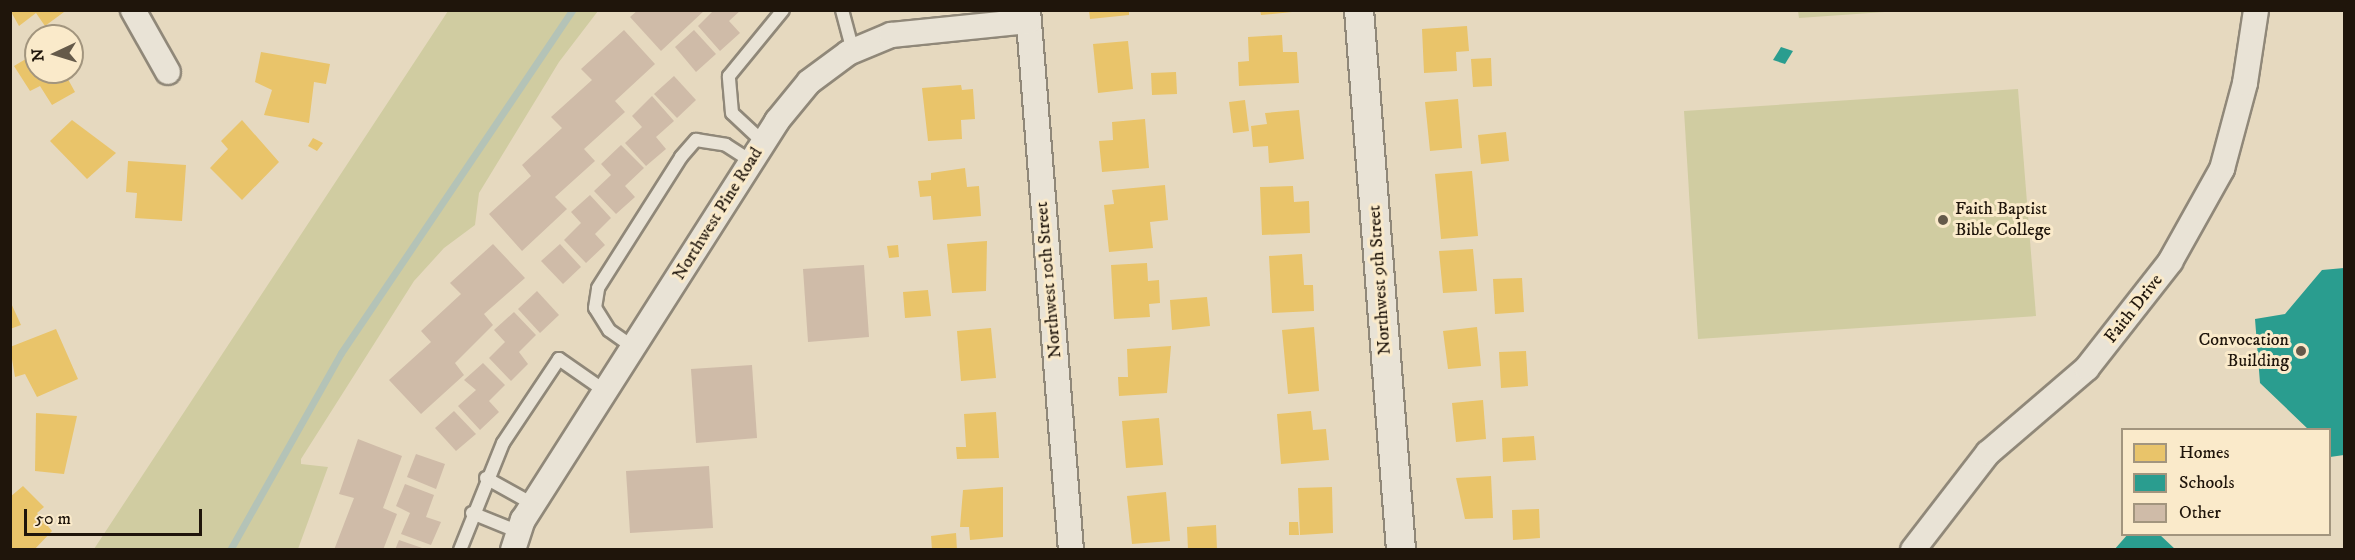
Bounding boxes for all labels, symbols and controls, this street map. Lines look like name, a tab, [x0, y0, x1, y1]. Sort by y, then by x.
north arrow	[24, 24, 84, 84]
text: N	[28, 48, 48, 62]
street label: Northwest Pine Road	[668, 144, 768, 284]
place label: Faith Baptist Bible College	[1955, 199, 2051, 242]
street label: Northwest 10th Street	[1031, 201, 1067, 359]
street label: Northwest 9th Street	[1364, 204, 1396, 356]
marker: Faith Baptist Bible College	[1936, 213, 1950, 227]
street label: Faith Drive	[2100, 270, 2168, 348]
place label: Convocation Building	[2198, 330, 2289, 372]
marker: Convocation Building	[2294, 344, 2308, 358]
legend	[2121, 428, 2331, 536]
text: Homes	[2179, 442, 2230, 464]
text: Schools	[2179, 472, 2234, 494]
scale bar	[27, 497, 206, 535]
text: Other	[2179, 502, 2221, 524]
text: 50 m	[35, 508, 71, 530]

